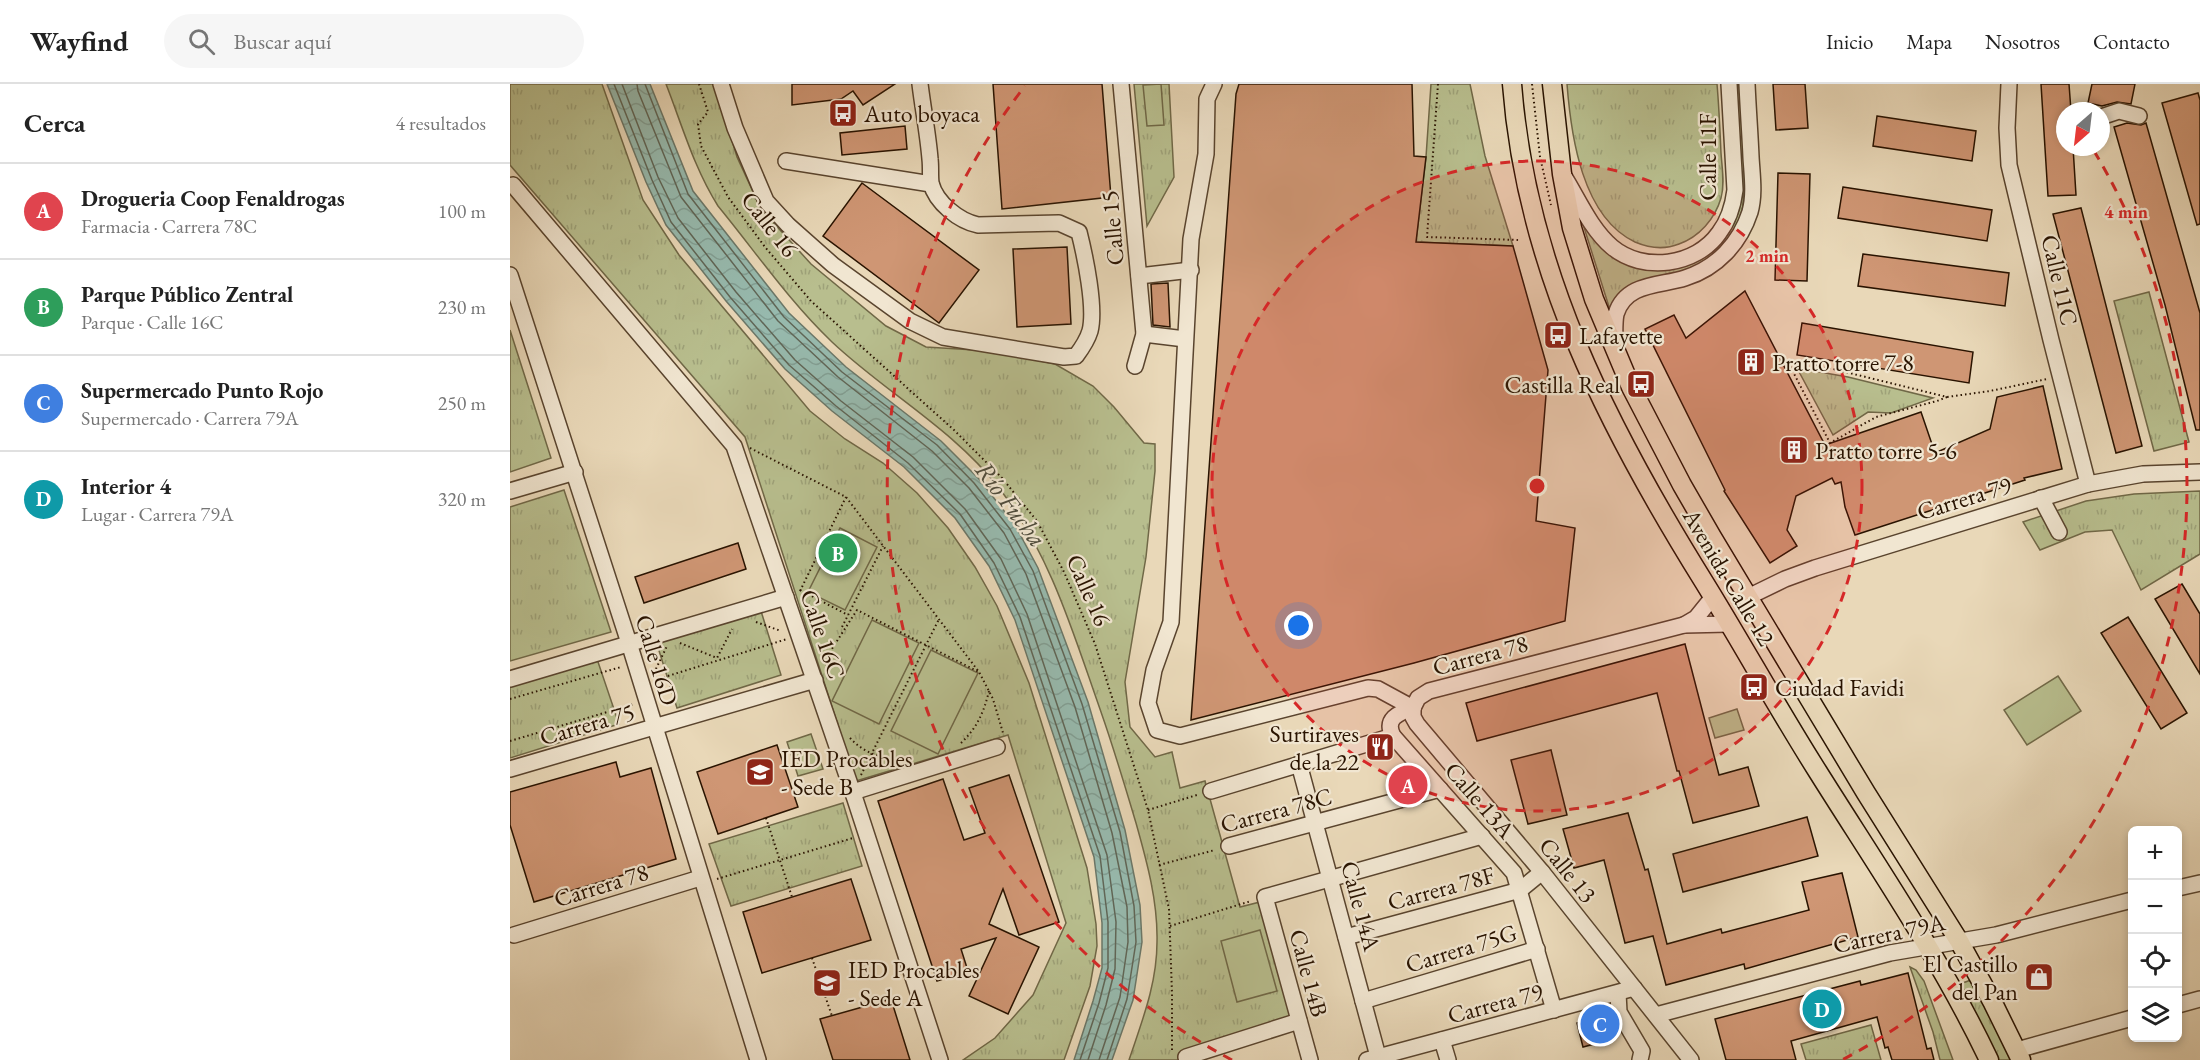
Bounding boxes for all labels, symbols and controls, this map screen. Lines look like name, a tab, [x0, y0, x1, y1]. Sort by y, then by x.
search box	[164, 14, 584, 68]
text: Wayfind	[30, 23, 128, 59]
icon: search	[185, 25, 218, 58]
text: Buscar aquí	[233, 27, 331, 56]
text: Inicio	[1826, 28, 1873, 55]
text: Mapa	[1906, 28, 1952, 55]
text: Nosotros	[1985, 28, 2060, 55]
text: Contacto	[2093, 28, 2170, 55]
bus stop icon: Auto boyaca	[827, 97, 859, 129]
place label: Auto boyaca	[863, 98, 980, 129]
north arrow	[2056, 102, 2110, 156]
text: Cerca	[24, 106, 85, 140]
text: 4 resultados	[395, 110, 486, 136]
street label: Calle 11F	[1692, 113, 1723, 201]
text: Drogueria Coop Fenaldrogas	[81, 184, 345, 213]
street label: Calle 16	[735, 185, 805, 263]
street label: Calle 15	[1093, 189, 1131, 267]
text: A	[36, 198, 51, 224]
text: 100 m	[438, 198, 486, 224]
text: 4 min	[2104, 200, 2148, 223]
text: Farmacia · Carrera 78C	[81, 213, 257, 239]
street label: Calle 11C	[2035, 232, 2085, 328]
text: 2 min	[1745, 244, 1789, 267]
text: Parque Público Zentral	[81, 280, 293, 309]
text: B	[37, 294, 50, 320]
text: 230 m	[438, 294, 486, 320]
text: Parque · Calle 16C	[81, 309, 223, 335]
bus stop icon: Lafayette	[1542, 319, 1574, 351]
place label: Lafayette	[1579, 320, 1663, 351]
building icon: Pratto torre 7-8	[1735, 346, 1767, 378]
place label: Pratto torre 7-8	[1772, 347, 1914, 378]
bus stop icon: Castilla Real	[1625, 368, 1657, 400]
place label: Castilla Real	[1505, 369, 1620, 400]
text: Supermercado Punto Rojo	[81, 376, 323, 405]
text: C	[36, 390, 51, 416]
text: 250 m	[438, 390, 486, 416]
text: Supermercado · Carrera 79A	[81, 405, 299, 431]
building icon: Pratto torre 5-6	[1778, 434, 1810, 466]
place label: Pratto torre 5-6	[1815, 435, 1957, 466]
water label: Río Fucha	[968, 454, 1054, 554]
street label: Carrera 79	[1913, 469, 2016, 527]
text: Interior 4	[81, 472, 171, 501]
centre of rings	[1527, 476, 1547, 496]
text: D	[36, 486, 51, 512]
text: 320 m	[438, 486, 486, 512]
text: Lugar · Carrera 79A	[81, 501, 234, 527]
street label: Avenida Calle 12	[1675, 502, 1782, 652]
pin: B	[818, 530, 858, 576]
street label: Calle 16	[1060, 549, 1118, 631]
street label: Calle 16C	[793, 585, 853, 683]
street label: Calle 16D	[629, 611, 685, 709]
your location	[1284, 611, 1313, 640]
street label: Carrera 78	[1429, 627, 1531, 683]
bus stop icon: Ciudad Favidi	[1738, 671, 1770, 703]
place label: Ciudad Favidi	[1775, 672, 1904, 703]
street label: Carrera 75	[536, 696, 638, 752]
place label: Surtiraves de la 22	[1270, 718, 1359, 777]
restaurant icon: Surtiraves de la 22	[1364, 731, 1396, 763]
place label: IED Procables - Sede B	[781, 743, 913, 802]
street label: Calle 13A	[1438, 755, 1522, 845]
school or university icon: IED Procables - Sede B	[744, 756, 776, 788]
pin: A	[1388, 762, 1428, 808]
street label: Carrera 78C	[1217, 780, 1335, 840]
map controls	[2128, 826, 2182, 1042]
button: +	[2128, 826, 2182, 880]
street label: Calle 13	[1532, 831, 1604, 909]
street label: Carrera 78	[550, 856, 652, 914]
street label: Calle 14A	[1334, 858, 1388, 955]
street label: Carrera 78F	[1384, 859, 1498, 917]
button: −	[2128, 880, 2182, 934]
street label: Carrera 79A	[1830, 906, 1948, 960]
street label: Carrera 75G	[1402, 916, 1520, 980]
street label: Calle 14B	[1282, 926, 1336, 1020]
button: locate	[2128, 934, 2182, 988]
place label: El Castillo del Pan	[1923, 948, 2018, 1007]
place label: IED Procables - Sede A	[848, 954, 980, 1013]
shop icon: El Castillo del Pan	[2023, 961, 2055, 993]
school or university icon: IED Procables - Sede A	[811, 967, 843, 999]
street label: Carrera 79	[1444, 975, 1547, 1031]
pin: D	[1802, 986, 1842, 1032]
button: layers	[2128, 988, 2182, 1042]
pin: C	[1580, 1002, 1620, 1046]

